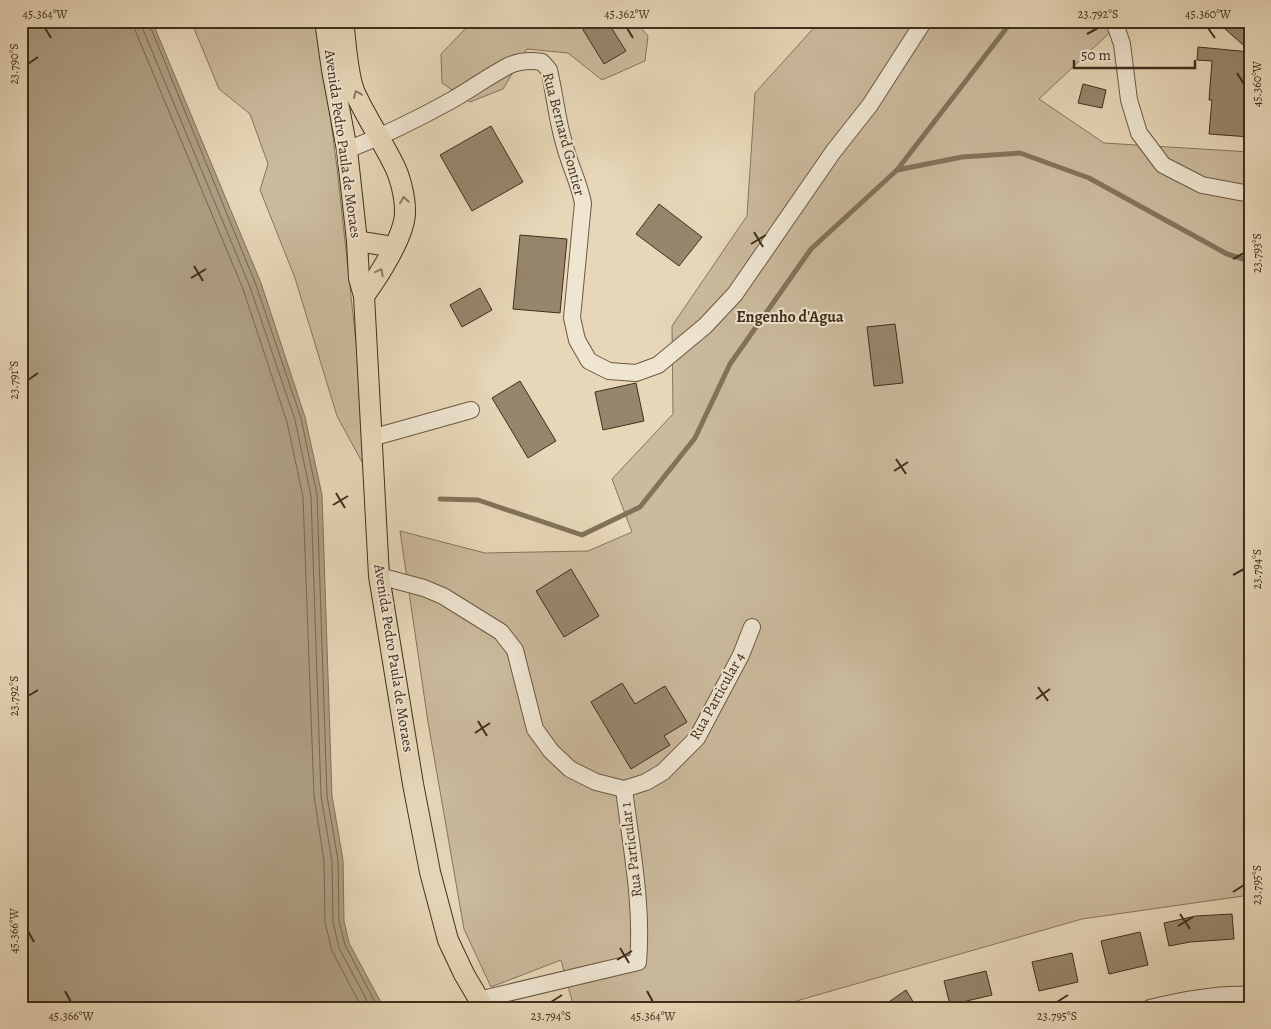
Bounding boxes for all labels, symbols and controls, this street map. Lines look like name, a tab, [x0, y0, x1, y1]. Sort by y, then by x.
text: 45.364°W	[22, 6, 68, 22]
text: 45.362°W	[604, 6, 650, 22]
text: 23.792°S	[1078, 6, 1118, 22]
text: 45.360°W	[1185, 6, 1232, 22]
scale bar	[1074, 38, 1195, 70]
text: 23.790°S	[6, 43, 22, 85]
text: 50 m	[1081, 45, 1111, 65]
street label: Avenida Pedro Paula de Moraes	[320, 47, 366, 240]
text: 45.360°W	[1249, 60, 1265, 107]
street label: Rua Bernard Gontier	[538, 70, 590, 198]
one-way arrow	[352, 90, 363, 99]
one-way arrow	[399, 196, 409, 204]
text: 23.793°S	[1249, 233, 1265, 273]
one-way arrow	[374, 268, 384, 277]
district label: Engenho d'Agua	[736, 306, 844, 328]
text: 23.791°S	[6, 361, 22, 399]
text: 23.794°S	[1249, 549, 1265, 589]
street label: Avenida Pedro Paula de Moraes	[369, 562, 419, 753]
street label: Rua Particular 4	[685, 648, 749, 743]
text: 23.792°S	[6, 676, 22, 716]
street label: Rua Particular 1	[615, 801, 647, 899]
text: 23.795°S	[1249, 865, 1265, 905]
text: 45.366°W	[6, 908, 22, 954]
text: 45.366°W	[48, 1008, 94, 1024]
text: 23.794°S	[531, 1008, 571, 1024]
text: 45.364°W	[630, 1008, 676, 1024]
text: 23.795°S	[1037, 1008, 1077, 1024]

